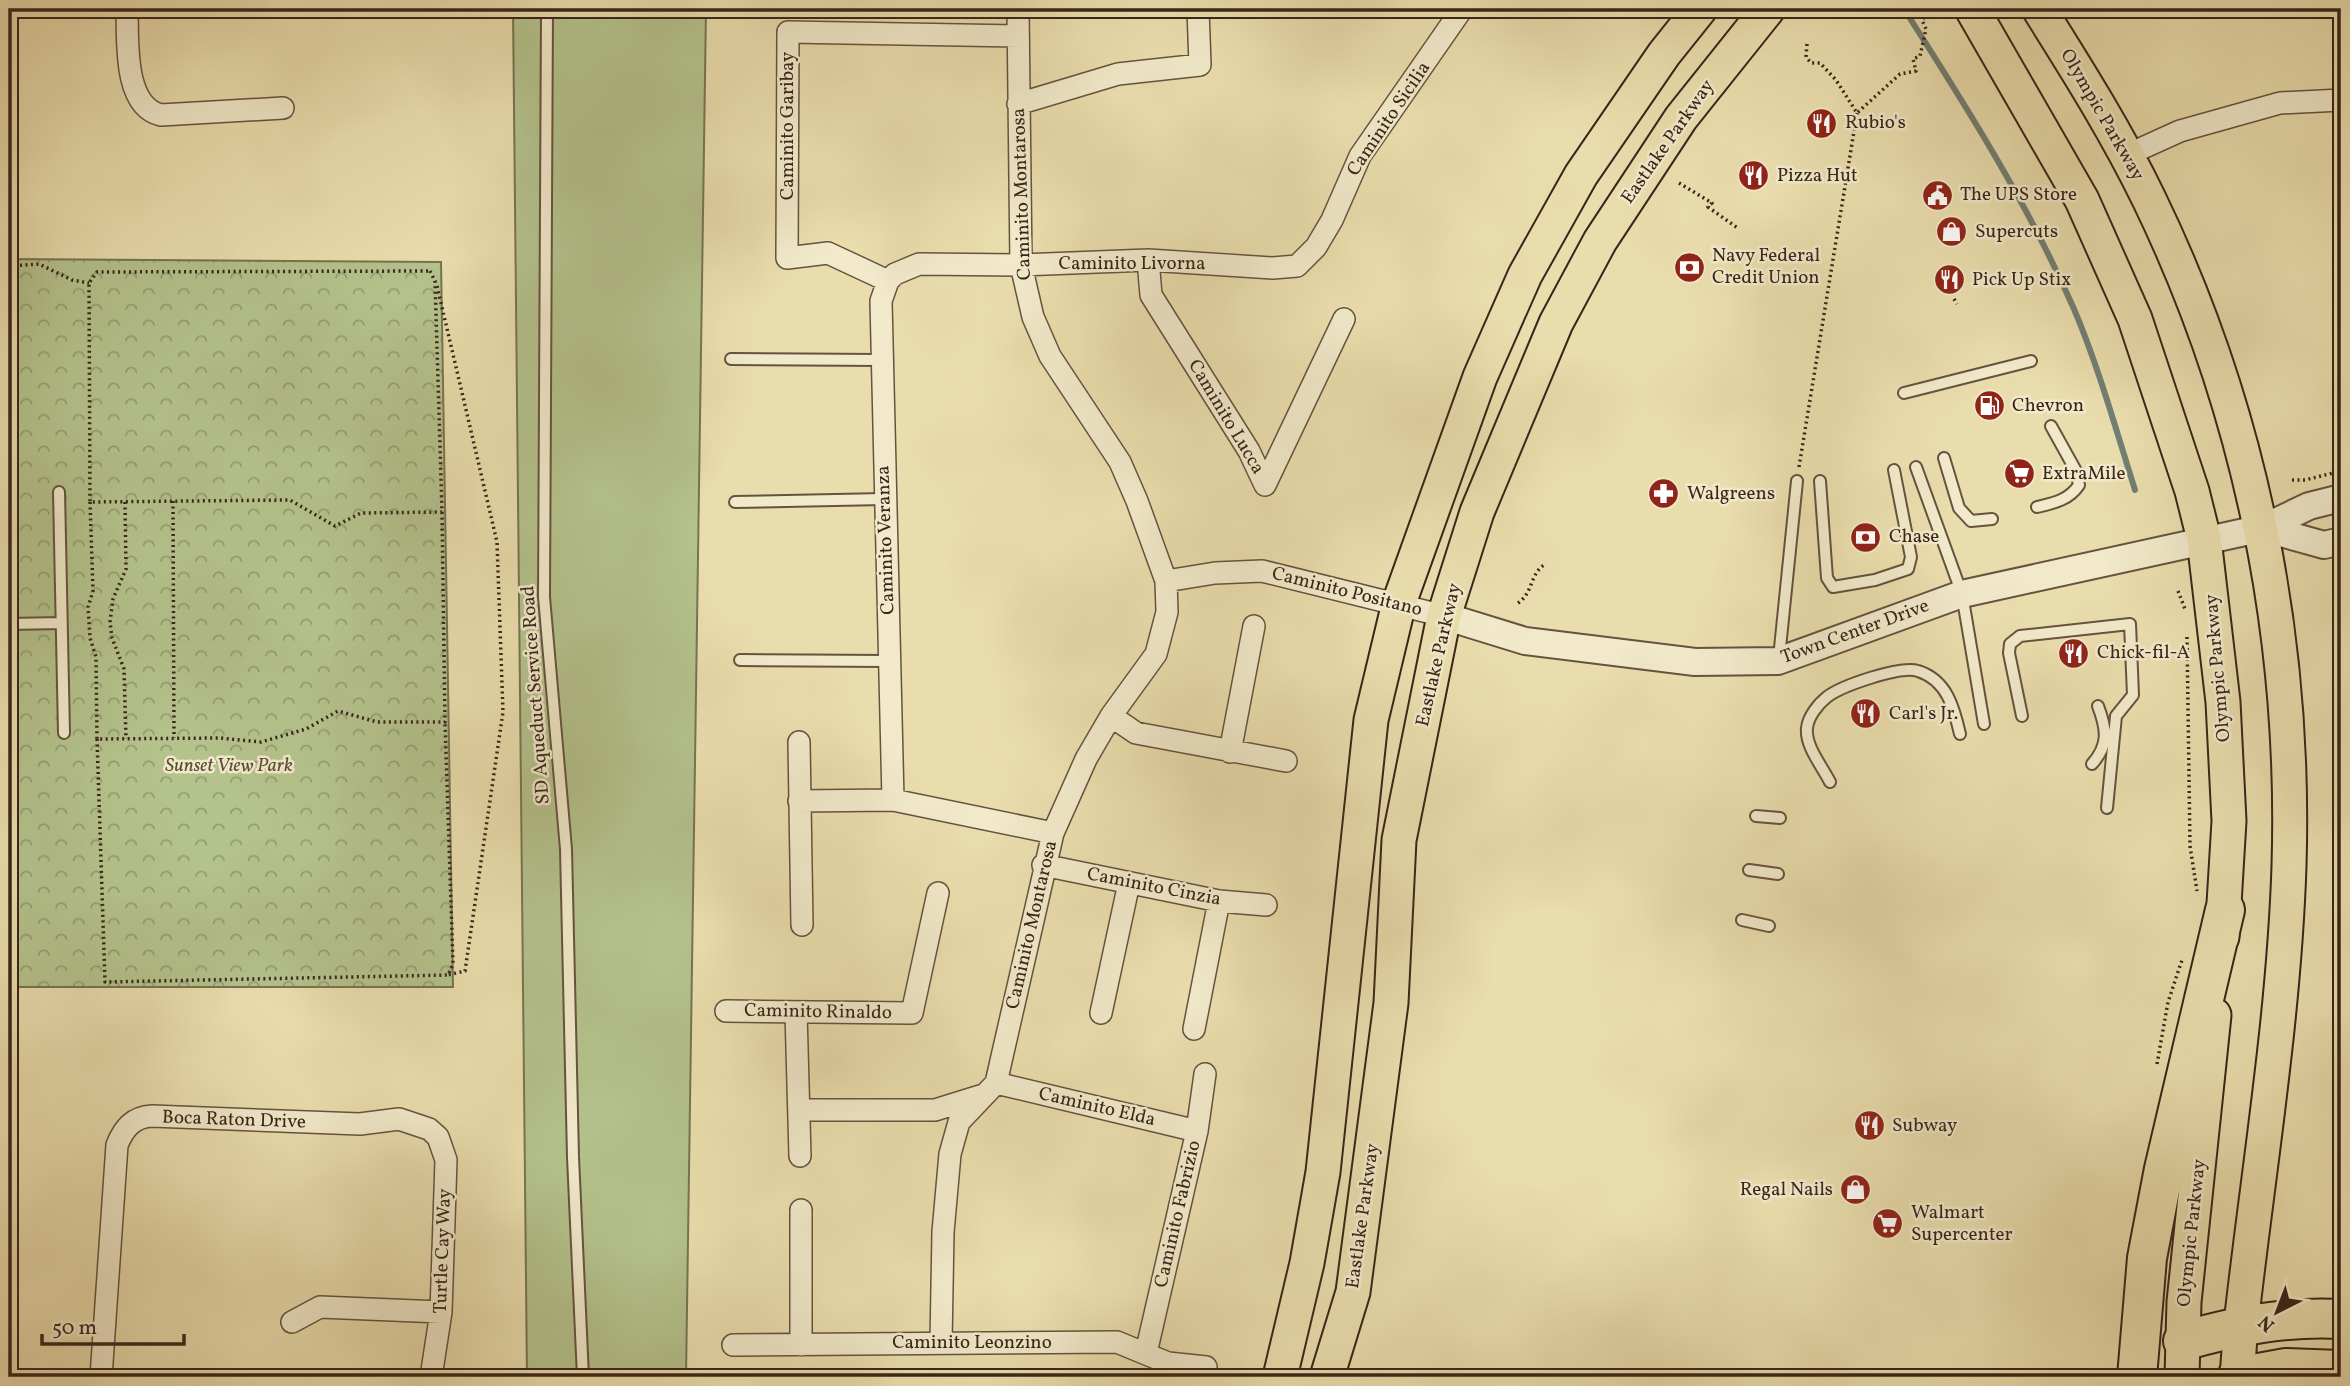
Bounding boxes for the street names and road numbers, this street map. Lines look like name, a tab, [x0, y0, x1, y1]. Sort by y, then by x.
street label: Olympic Parkway	[2054, 44, 2150, 186]
street label: Caminito Garibay	[775, 52, 801, 200]
street label: Caminito Sicilia	[1341, 57, 1437, 181]
street label: Eastlake Parkway	[1615, 75, 1721, 209]
street label: Caminito Montarosa	[1006, 107, 1038, 281]
street label: Caminito Livorna	[1059, 251, 1205, 277]
street label: Caminito Lucca	[1181, 355, 1271, 479]
street label: Caminito Veranza	[870, 465, 902, 615]
street label: Caminito Positano	[1269, 561, 1425, 623]
street label: Eastlake Parkway	[1410, 581, 1468, 729]
street label: SD Aqueduct Service Road	[515, 585, 557, 805]
street label: Town Center Drive	[1777, 593, 1933, 671]
street label: Olympic Parkway	[2199, 593, 2237, 743]
street label: Caminito Montarosa	[1000, 838, 1064, 1012]
street label: Caminito Cinzia	[1085, 861, 1223, 913]
street label: Caminito Rinaldo	[744, 998, 892, 1026]
street label: Caminito Elda	[1036, 1081, 1158, 1133]
street label: Boca Raton Drive	[162, 1104, 306, 1136]
street label: Caminito Fabrizio	[1148, 1138, 1208, 1290]
street label: Eastlake Parkway	[1340, 1142, 1386, 1290]
street label: Olympic Parkway	[2171, 1158, 2213, 1308]
street label: Turtle Cay Way	[428, 1188, 458, 1314]
street label: Caminito Leonzino	[892, 1330, 1052, 1356]

